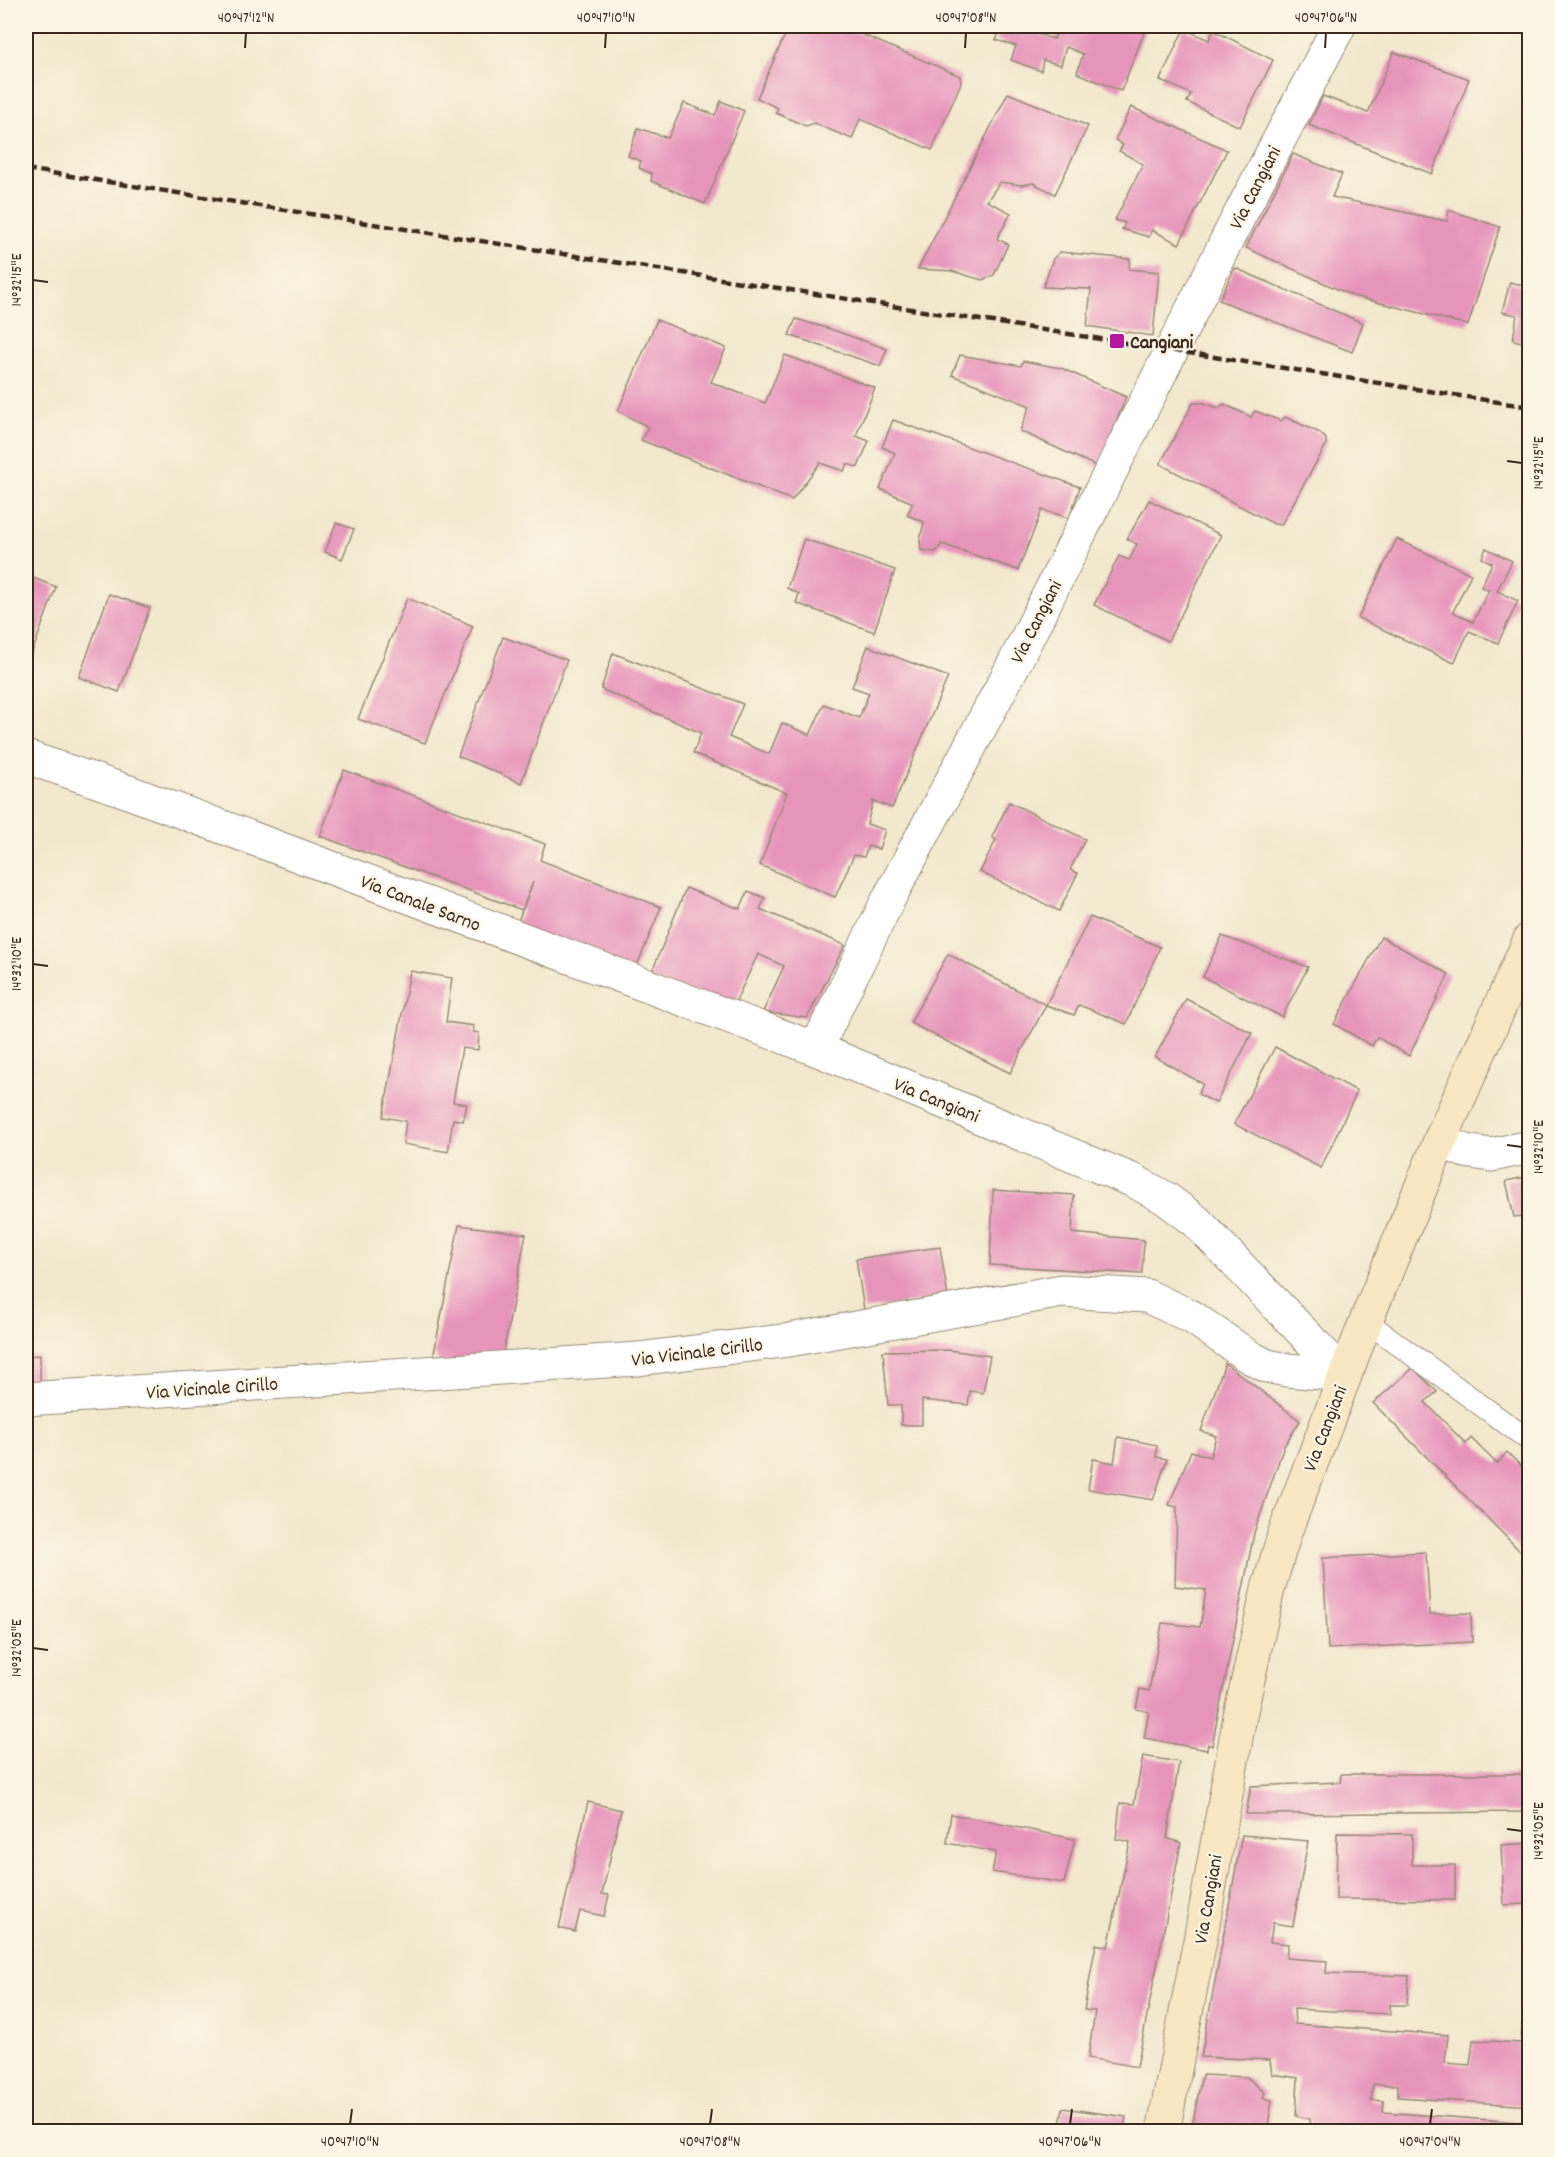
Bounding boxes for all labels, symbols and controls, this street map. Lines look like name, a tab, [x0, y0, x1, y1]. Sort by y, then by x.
text: 40°47'12"N	[218, 8, 274, 30]
text: 40°47'10"N	[577, 8, 635, 30]
text: 40°47'08"N	[935, 8, 997, 30]
text: 40°47'06"N	[1295, 8, 1357, 30]
street label: Via Cangiani	[1224, 141, 1290, 235]
text: 14°32'15"E	[7, 253, 29, 306]
place label: Cangiani	[1130, 330, 1194, 358]
marker: Cangiani	[1108, 332, 1126, 350]
text: 14°32'15"E	[1529, 436, 1551, 489]
street label: Via Cangiani	[1005, 575, 1071, 669]
street label: Via Canale Sarno	[356, 869, 484, 941]
text: 14°32'10"E	[7, 937, 29, 991]
street label: Via Cangiani	[889, 1072, 983, 1132]
text: 14°32'10"E	[1529, 1120, 1551, 1174]
street label: Via Vicinale Cirillo	[630, 1332, 765, 1376]
street label: Via Vicinale Cirillo	[145, 1371, 279, 1409]
street label: Via Cangiani	[1298, 1382, 1356, 1476]
text: 14°32'05"E	[7, 1619, 29, 1677]
text: 14°32'05"E	[1529, 1802, 1551, 1860]
street label: Via Cangiani	[1188, 1852, 1232, 1946]
text: 40°47'10"N	[321, 2132, 379, 2154]
text: 40°47'08"N	[679, 2132, 741, 2154]
text: 40°47'06"N	[1039, 2132, 1101, 2154]
text: 40°47'04"N	[1399, 2132, 1461, 2154]

